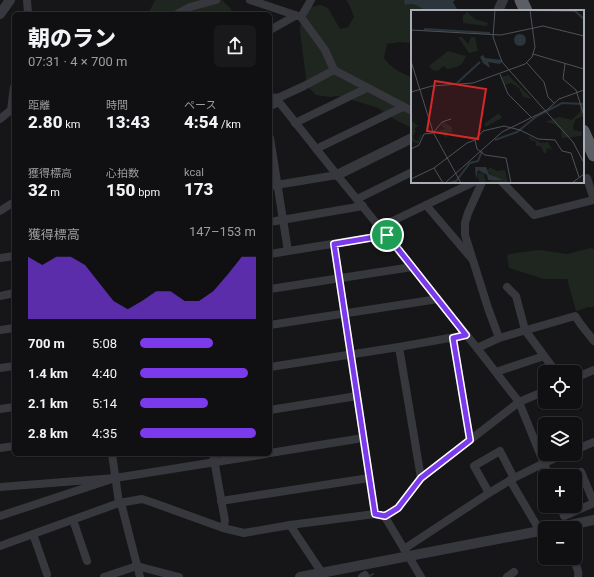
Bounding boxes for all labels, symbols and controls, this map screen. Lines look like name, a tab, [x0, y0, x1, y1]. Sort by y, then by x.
inset map	[411, 10, 584, 183]
button: share	[214, 25, 256, 67]
text: 朝のラン	[28, 26, 116, 51]
text: 07:31 · 4 × 700 m	[28, 54, 127, 69]
text: 距離	[28, 99, 50, 112]
text: 時間	[106, 99, 128, 112]
text: ペース	[184, 99, 216, 112]
text: 2.80	[28, 112, 62, 132]
text: 13:43	[106, 112, 150, 132]
text: 4:54	[184, 112, 218, 132]
text: km	[62, 118, 80, 131]
text: /km	[218, 118, 241, 131]
text: kcal	[184, 166, 204, 179]
text: 獲得標高	[28, 167, 72, 180]
text: 心拍数	[106, 167, 139, 180]
text: 173	[184, 179, 213, 199]
text: 32	[28, 180, 48, 200]
text: 150	[106, 180, 135, 200]
text: m	[48, 186, 60, 199]
text: bpm	[135, 186, 160, 199]
pin	[370, 218, 404, 252]
text: 147–153 m	[189, 224, 256, 239]
icon: arrive	[376, 224, 398, 246]
text: 獲得標高	[28, 227, 80, 242]
text: 700 m	[28, 336, 65, 351]
text: 5:08	[92, 336, 117, 351]
map controls	[538, 365, 582, 565]
button: locate	[538, 365, 582, 409]
text: 1.4 km	[28, 366, 68, 381]
text: 4:40	[92, 366, 117, 381]
text: 2.1 km	[28, 396, 68, 411]
text: 5:14	[92, 396, 117, 411]
button: layers	[538, 417, 582, 461]
text: 2.8 km	[28, 426, 68, 441]
text: 4:35	[92, 426, 117, 441]
button: +	[538, 469, 582, 513]
button: −	[538, 521, 582, 565]

